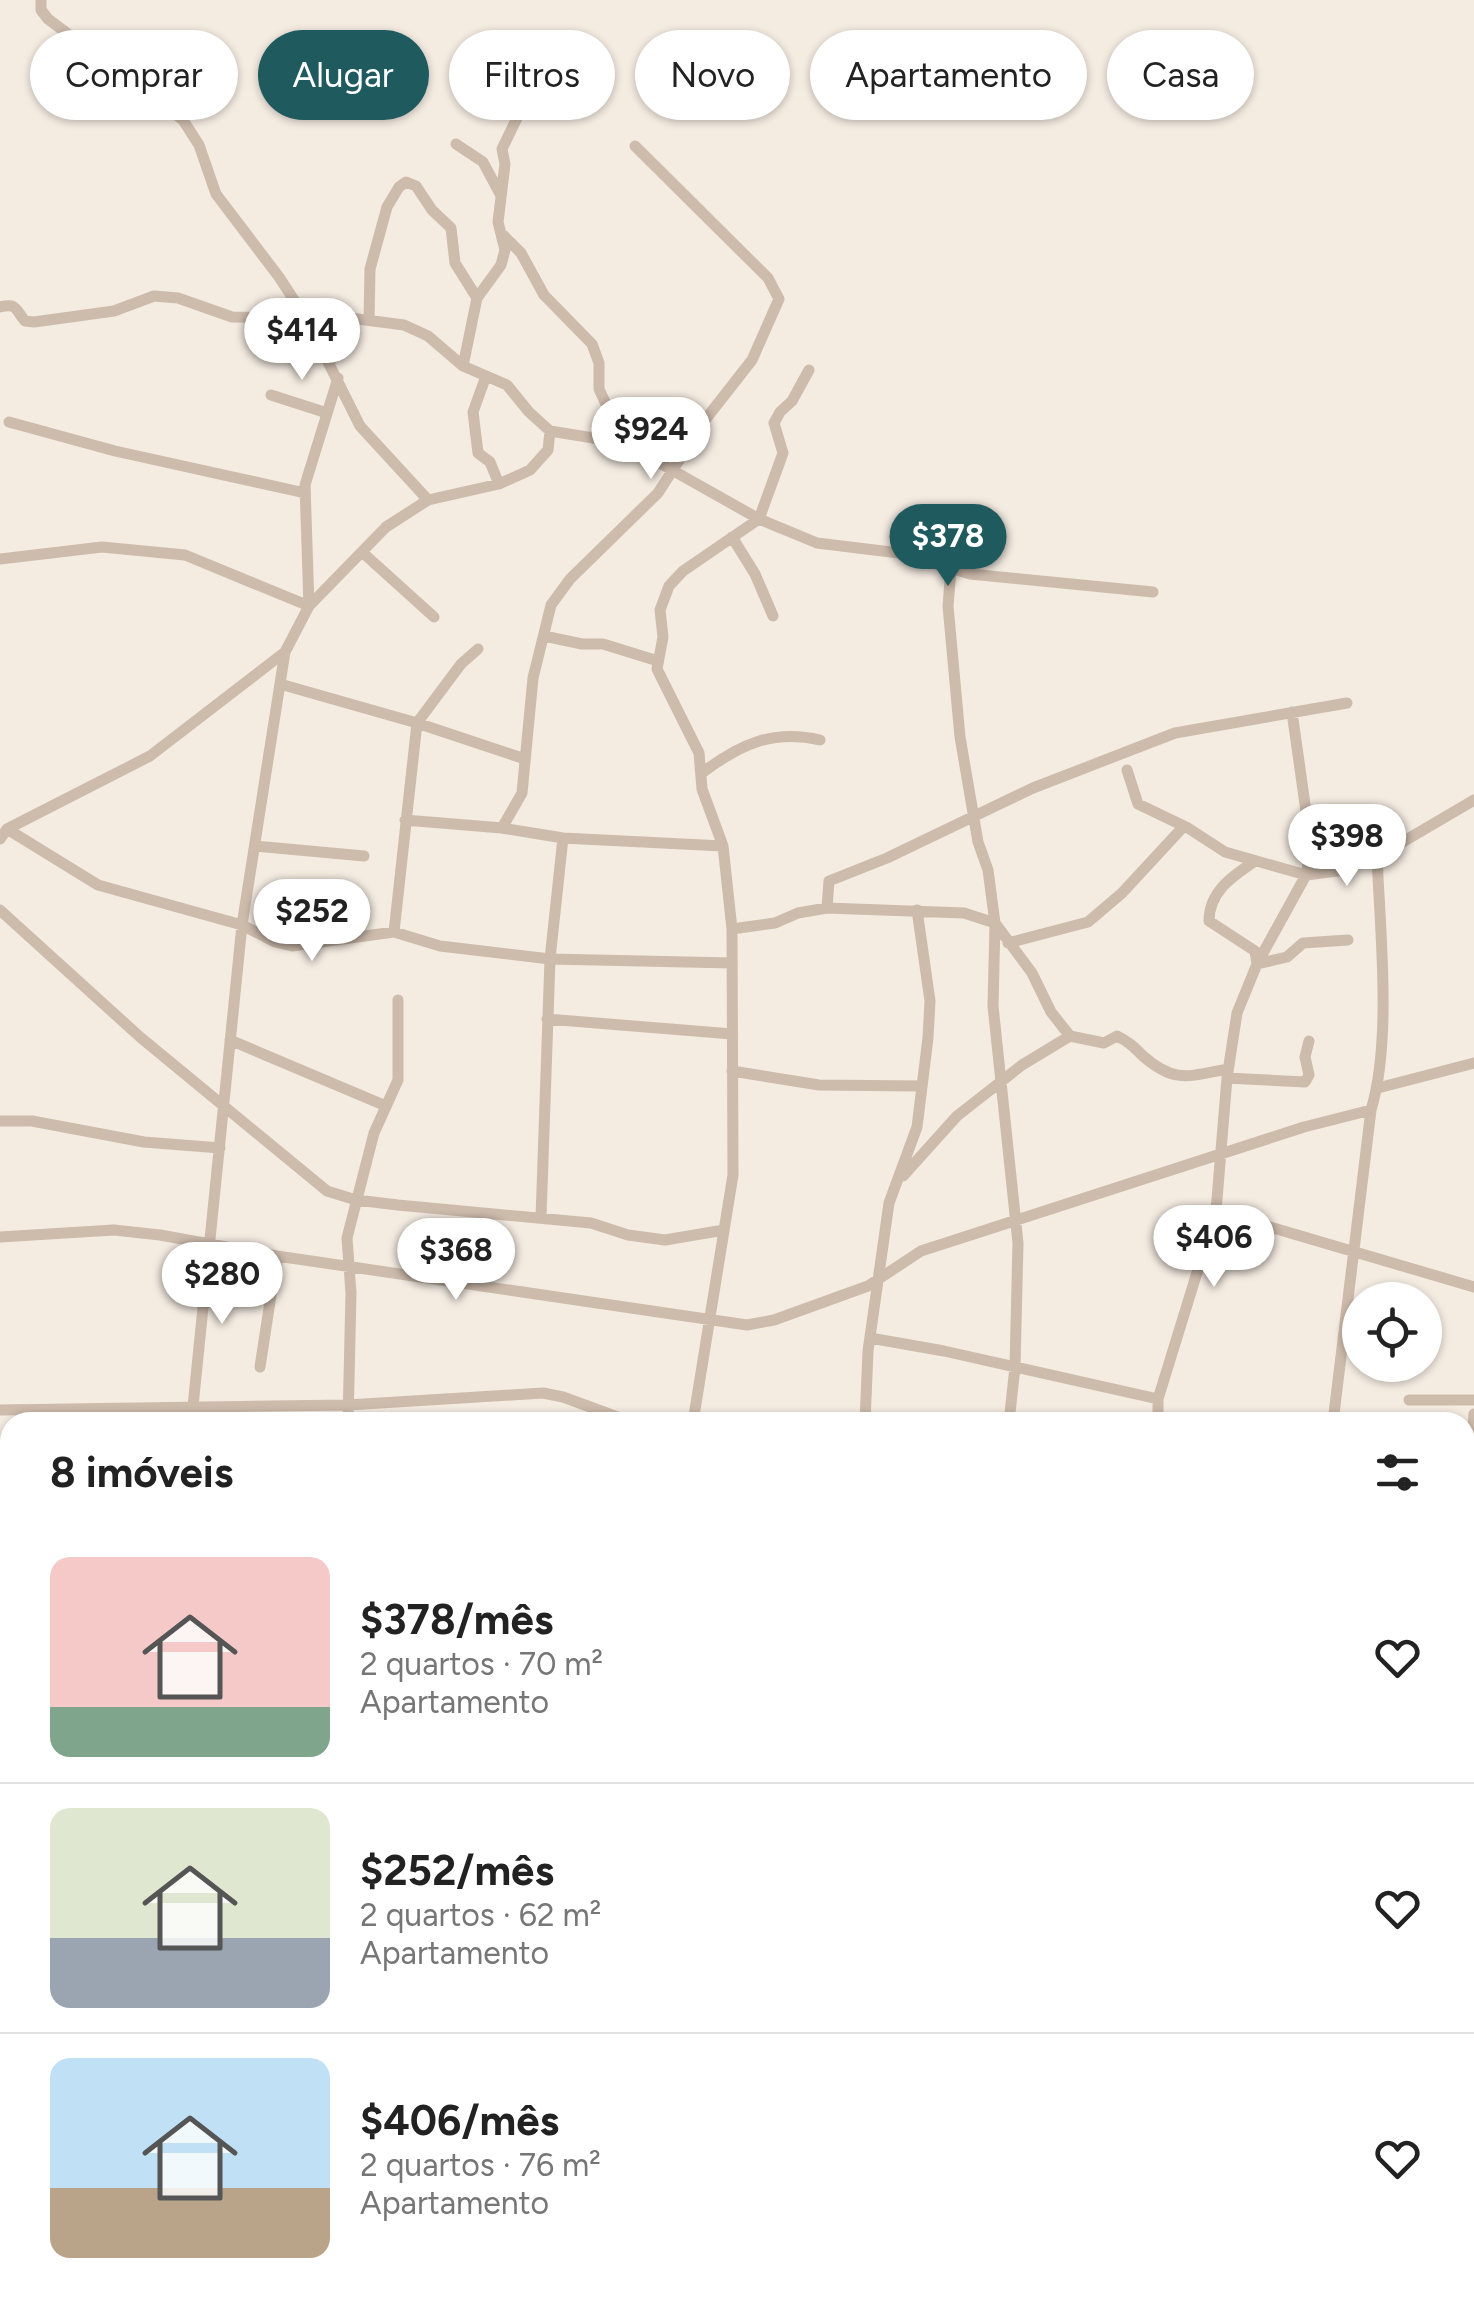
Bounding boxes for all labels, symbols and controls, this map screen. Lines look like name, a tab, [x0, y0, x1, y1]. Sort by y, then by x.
chip: Comprar	[30, 30, 238, 120]
chip: Alugar	[258, 30, 429, 120]
chip: Filtros	[449, 30, 615, 120]
chip: Novo	[635, 30, 790, 120]
chip: Apartamento	[810, 30, 1087, 120]
chip: Casa	[1107, 30, 1254, 120]
pin: $414	[243, 298, 361, 383]
text: $414	[266, 311, 338, 349]
pin: $924	[592, 397, 710, 482]
text: $924	[613, 410, 689, 448]
pin: $378	[889, 504, 1007, 589]
text: $378	[912, 517, 984, 555]
pin: $398	[1288, 804, 1406, 889]
text: $398	[1310, 817, 1384, 855]
pin: $252	[253, 879, 371, 964]
text: $252	[275, 892, 349, 930]
pin: $406	[1155, 1205, 1273, 1290]
pin: $368	[397, 1218, 515, 1303]
text: $406	[1175, 1218, 1253, 1256]
text: $368	[419, 1231, 493, 1269]
pin: $280	[163, 1242, 281, 1327]
text: $280	[184, 1255, 260, 1293]
map controls	[1342, 1282, 1442, 1382]
button: locate	[1342, 1282, 1442, 1382]
icon: filters	[1370, 1445, 1425, 1500]
text: 8 imóveis	[50, 1447, 233, 1498]
text: $378/mês	[360, 1594, 553, 1645]
icon: home	[130, 1597, 250, 1717]
icon: heart	[1370, 1630, 1425, 1685]
text: 2 quartos · 70 m²	[360, 1645, 603, 1683]
text: Apartamento	[360, 1683, 549, 1721]
text: $252/mês	[360, 1845, 554, 1896]
icon: home	[130, 1848, 250, 1968]
icon: heart	[1370, 1881, 1425, 1936]
text: 2 quartos · 62 m²	[360, 1896, 601, 1934]
text: Apartamento	[360, 1934, 549, 1972]
text: $406/mês	[360, 2095, 559, 2146]
icon: home	[130, 2098, 250, 2218]
icon: heart	[1370, 2131, 1425, 2186]
text: 2 quartos · 76 m²	[360, 2146, 601, 2184]
text: Apartamento	[360, 2184, 549, 2222]

